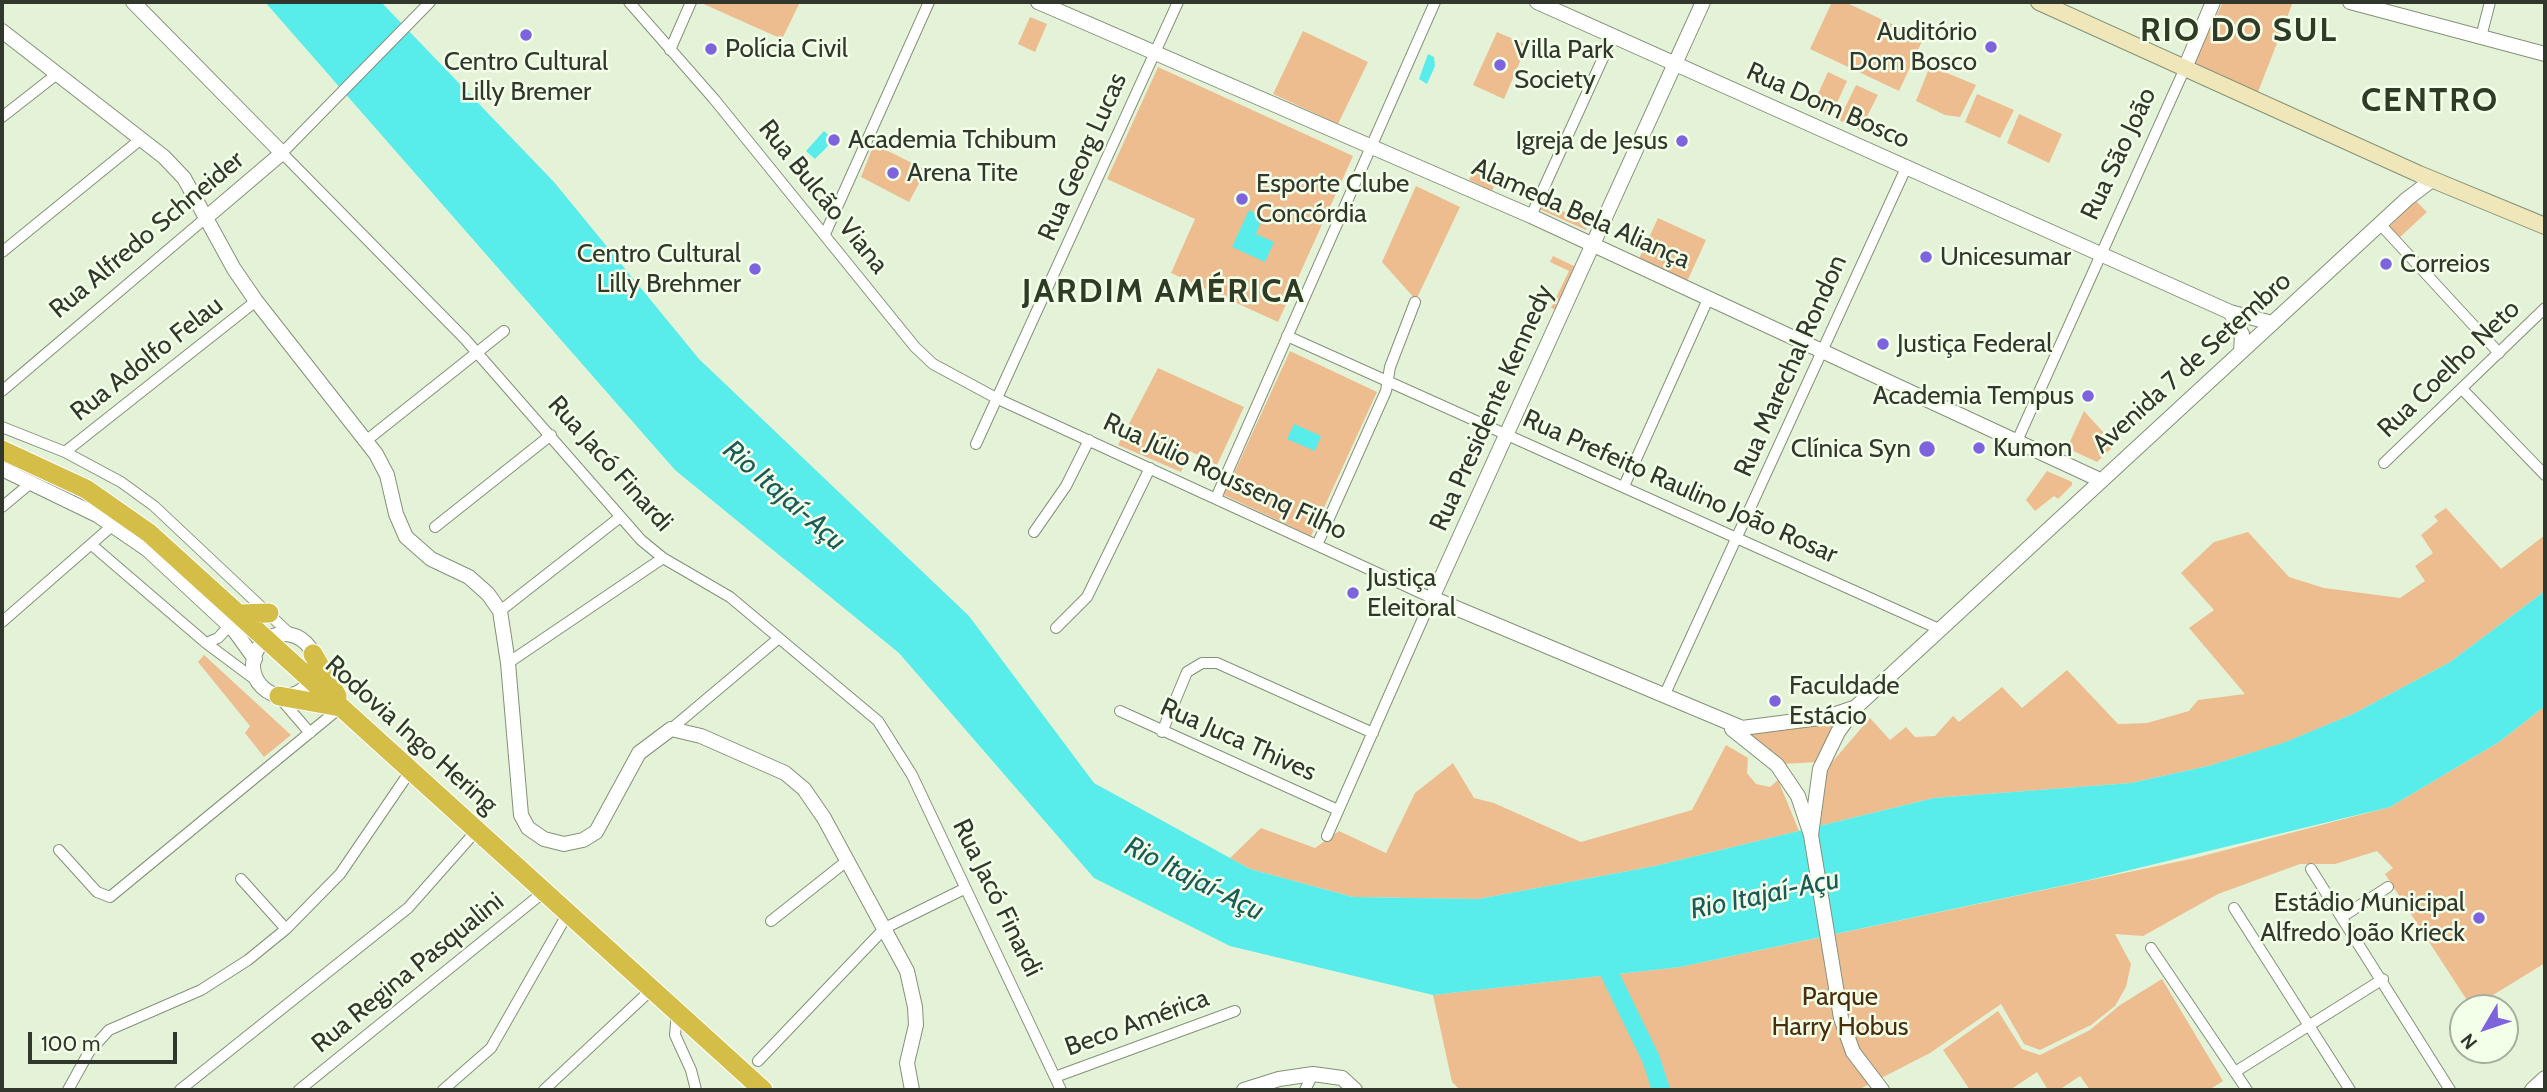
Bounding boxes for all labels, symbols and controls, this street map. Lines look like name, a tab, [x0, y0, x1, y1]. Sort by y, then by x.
district label: RIO DO SUL	[2141, 11, 2337, 51]
place label: Auditório Dom Bosco	[1849, 16, 1977, 78]
marker: Centro Cultural Lilly Bremer	[518, 27, 534, 43]
place label: Polícia Civil	[725, 33, 848, 65]
place label: Villa Park Society	[1514, 34, 1614, 96]
marker: Auditório Dom Bosco	[1983, 39, 1999, 55]
marker: Polícia Civil	[703, 41, 719, 57]
place label: Centro Cultural Lilly Bremer	[444, 46, 608, 108]
street label: Rua Dom Bosco	[1741, 56, 1915, 156]
marker: Villa Park Society	[1492, 57, 1508, 73]
street label: Rua Georg Lucas	[1032, 68, 1134, 246]
district label: CENTRO	[2362, 81, 2498, 121]
street label: Rua São João	[2075, 83, 2163, 225]
street label: Rua Bulcão Viana	[751, 114, 895, 280]
place label: Academia Tchibum	[848, 124, 1056, 156]
place label: Igreja de Jesus	[1515, 125, 1668, 157]
marker: Academia Tchibum	[826, 132, 842, 148]
marker: Igreja de Jesus	[1674, 133, 1690, 149]
street label: Rua Alfredo Schneider	[43, 145, 251, 325]
street label: Alameda Bela Aliança	[1467, 152, 1695, 276]
place label: Arena Tite	[907, 157, 1018, 189]
marker: Arena Tite	[885, 165, 901, 181]
place label: Esporte Clube Concórdia	[1256, 168, 1409, 230]
marker: Esporte Clube Concórdia	[1234, 191, 1250, 207]
place label: Centro Cultural Lilly Brehmer	[577, 238, 741, 300]
place label: Unicesumar	[1940, 241, 2071, 273]
place label: Correios	[2400, 248, 2490, 280]
marker: Unicesumar	[1918, 249, 1934, 265]
street label: Rua Marechal Rondon	[1728, 250, 1854, 482]
marker: Correios	[2378, 256, 2394, 272]
marker: Centro Cultural Lilly Brehmer	[747, 261, 763, 277]
street label: Avenida 7 de Setembro	[2086, 266, 2298, 460]
district label: JARDIM AMÉRICA	[1024, 272, 1304, 312]
street label: Rua Presidente Kennedy	[1424, 280, 1560, 536]
street label: Rua Adolfo Felau	[65, 290, 229, 428]
street label: Rua Coelho Neto	[2372, 293, 2526, 445]
place label: Justiça Federal	[1897, 328, 2052, 360]
marker: Justiça Federal	[1875, 336, 1891, 352]
place label: Academia Tempus	[1873, 380, 2074, 412]
marker: Academia Tempus	[2080, 388, 2096, 404]
street label: Rua Jacó Finardi	[541, 390, 679, 538]
street label: Rua Prefeito Raulino João Rosar	[1518, 403, 1842, 571]
street label: Rua Júlio Roussenq Filho	[1098, 407, 1352, 547]
place label: Kumon	[1993, 432, 2072, 464]
place label: Clínica Syn	[1791, 433, 1911, 465]
water label: Rio Itajaí-Açu	[716, 434, 852, 558]
marker: Clínica Syn	[1917, 439, 1937, 459]
marker: Kumon	[1971, 440, 1987, 456]
place label: Justiça Eleitoral	[1367, 562, 1456, 624]
marker: Justiça Eleitoral	[1345, 585, 1361, 601]
street label: Rodovia Ingo Hering	[318, 649, 504, 821]
place label: Faculdade Estácio	[1789, 670, 1900, 732]
street label: Rua Juca Thives	[1155, 692, 1321, 788]
marker: Faculdade Estácio	[1767, 693, 1783, 709]
street label: Rua Jacó Finardi	[945, 814, 1049, 982]
water label: Rio Itajaí-Açu	[1119, 830, 1269, 928]
water label: Rio Itajaí-Açu	[1687, 863, 1843, 927]
street label: Rua Regina Pasqualini	[306, 886, 510, 1060]
place label: Estádio Municipal Alfredo João Krieck	[2260, 887, 2465, 948]
marker: Estádio Municipal Alfredo João Krieck	[2471, 910, 2487, 926]
park label: Parque Harry Hobus	[1771, 981, 1909, 1042]
street label: Beco América	[1061, 983, 1213, 1063]
north arrow	[2449, 994, 2519, 1064]
scale bar	[32, 1018, 180, 1062]
text: N	[2456, 1029, 2482, 1054]
text: 100 m	[41, 1031, 100, 1056]

